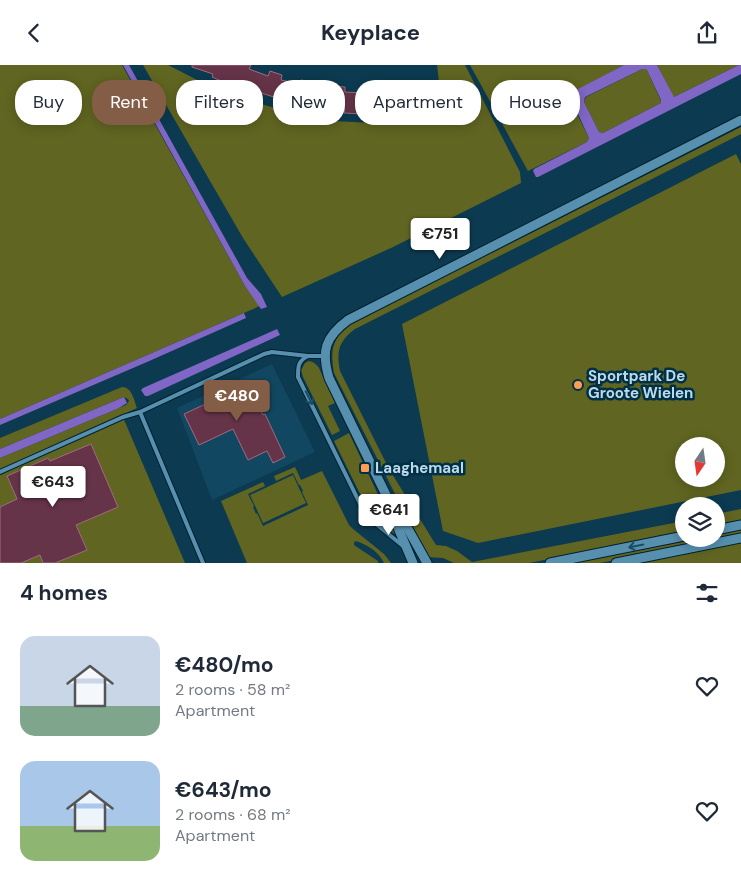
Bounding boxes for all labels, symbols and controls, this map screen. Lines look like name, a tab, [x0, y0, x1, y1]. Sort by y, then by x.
text: Keyplace	[321, 18, 420, 47]
icon: back	[20, 19, 48, 47]
icon: share	[693, 19, 721, 47]
chip: Buy	[15, 80, 82, 125]
chip: Rent	[92, 80, 166, 125]
chip: Filters	[176, 80, 263, 125]
chip: New	[273, 80, 345, 125]
chip: Apartment	[355, 80, 481, 125]
chip: House	[491, 80, 580, 125]
pin: €751	[410, 217, 470, 260]
text: €751	[422, 223, 458, 244]
place label: Sportpark De Groote Wielen	[588, 366, 693, 403]
pin: €480	[207, 379, 267, 422]
marker: Sportpark De Groote Wielen	[572, 379, 584, 391]
text: €480	[215, 385, 259, 406]
one-way arrow	[305, 390, 314, 405]
north arrow	[675, 437, 725, 487]
map controls	[675, 437, 725, 547]
place label: Laaghemaal	[375, 458, 464, 478]
marker: Laaghemaal	[359, 462, 371, 474]
pin: €643	[23, 465, 83, 508]
text: €643	[32, 471, 74, 492]
pin: €641	[359, 493, 419, 536]
button: layers	[675, 497, 725, 547]
text: €641	[369, 499, 409, 520]
one-way arrow	[628, 542, 644, 551]
text: 4 homes	[20, 579, 108, 607]
icon: filters	[693, 579, 721, 607]
text: €480/mo	[175, 651, 274, 679]
icon: home	[60, 656, 120, 716]
icon: heart	[693, 672, 721, 700]
text: 2 rooms · 58 m²	[175, 679, 290, 700]
text: Apartment	[175, 700, 255, 721]
text: €643/mo	[175, 776, 272, 804]
icon: home	[60, 781, 120, 841]
icon: heart	[693, 797, 721, 825]
text: 2 rooms · 68 m²	[175, 804, 291, 825]
text: Apartment	[175, 825, 255, 846]

